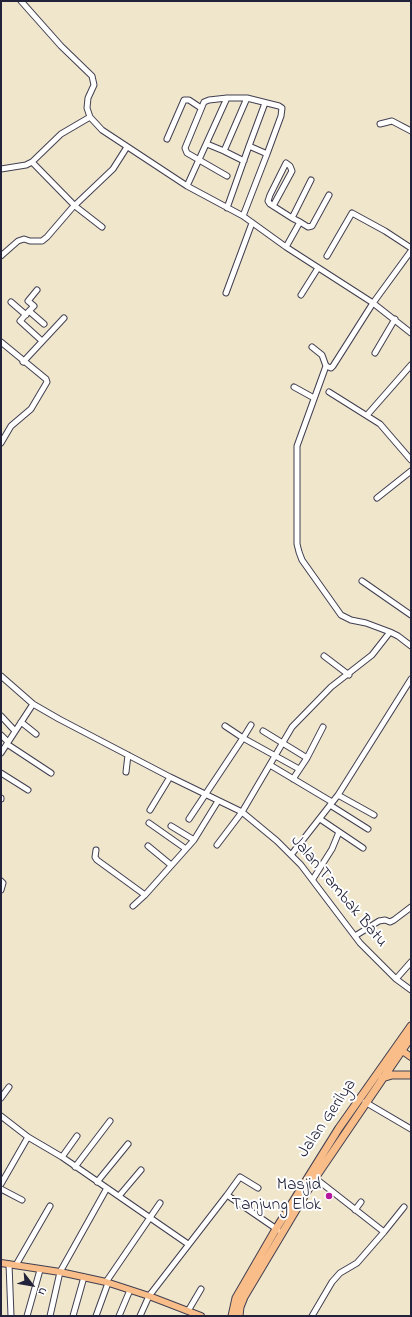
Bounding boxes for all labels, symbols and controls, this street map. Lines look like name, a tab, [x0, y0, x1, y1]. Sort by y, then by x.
street label: Jalan Tambak Batu	[285, 832, 391, 952]
street label: Jalan Gerilya	[294, 1076, 362, 1162]
place label: Masjid Tanjung Elok	[231, 1176, 321, 1216]
marker: Masjid Tanjung Elok	[324, 1191, 334, 1201]
north arrow	[12, 1265, 52, 1305]
text: U	[34, 1284, 51, 1298]

